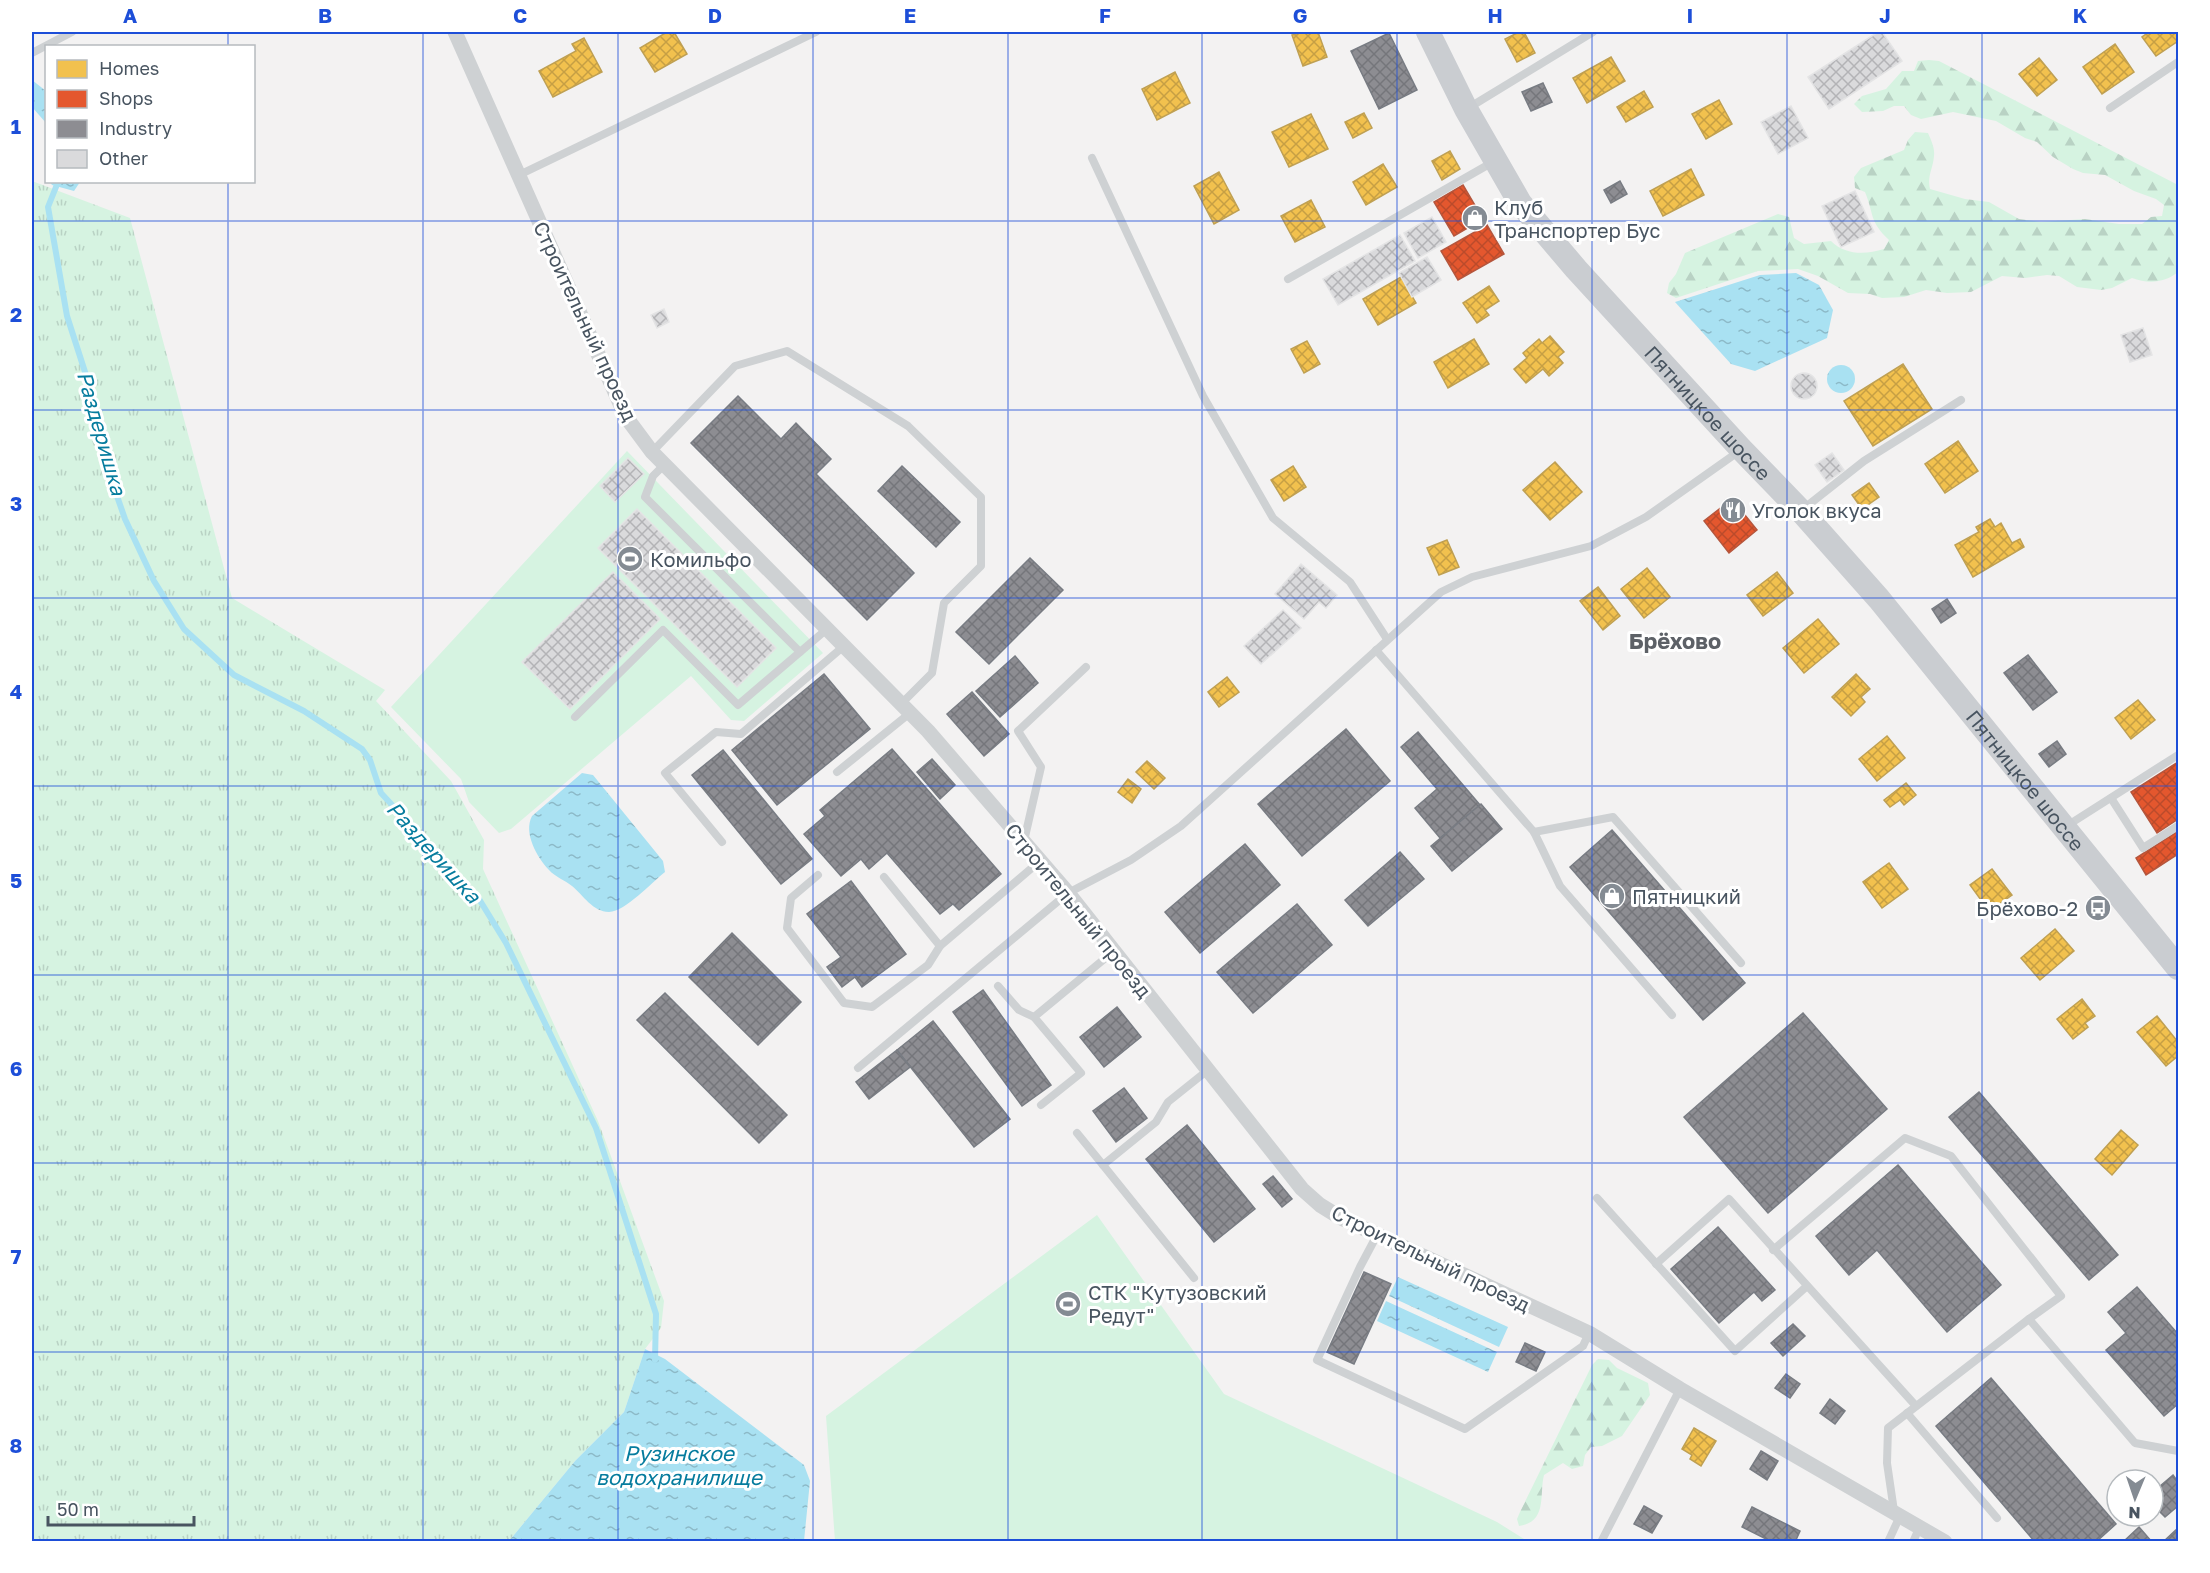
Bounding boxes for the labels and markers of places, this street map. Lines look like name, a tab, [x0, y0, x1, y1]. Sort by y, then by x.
place label: Клуб Транспортер Бус	[1494, 195, 1660, 242]
shop icon: Клуб Транспортер Бус	[1460, 203, 1490, 233]
restaurant icon: Уголок вкуса	[1718, 495, 1748, 525]
place label: Уголок вкуса	[1752, 498, 1882, 522]
sports icon: Комильфо	[615, 544, 645, 574]
place label: Комильфо	[650, 547, 751, 571]
shop icon: Пятницкий	[1597, 881, 1627, 911]
place label: Пятницкий	[1632, 884, 1741, 908]
bus stop icon: Брёхово-2	[2083, 893, 2113, 923]
place label: Брёхово-2	[1976, 896, 2078, 920]
place label: СТК "Кутузовский Редут"	[1088, 1280, 1267, 1327]
sports icon: СТК "Кутузовский Редут"	[1053, 1289, 1083, 1319]

